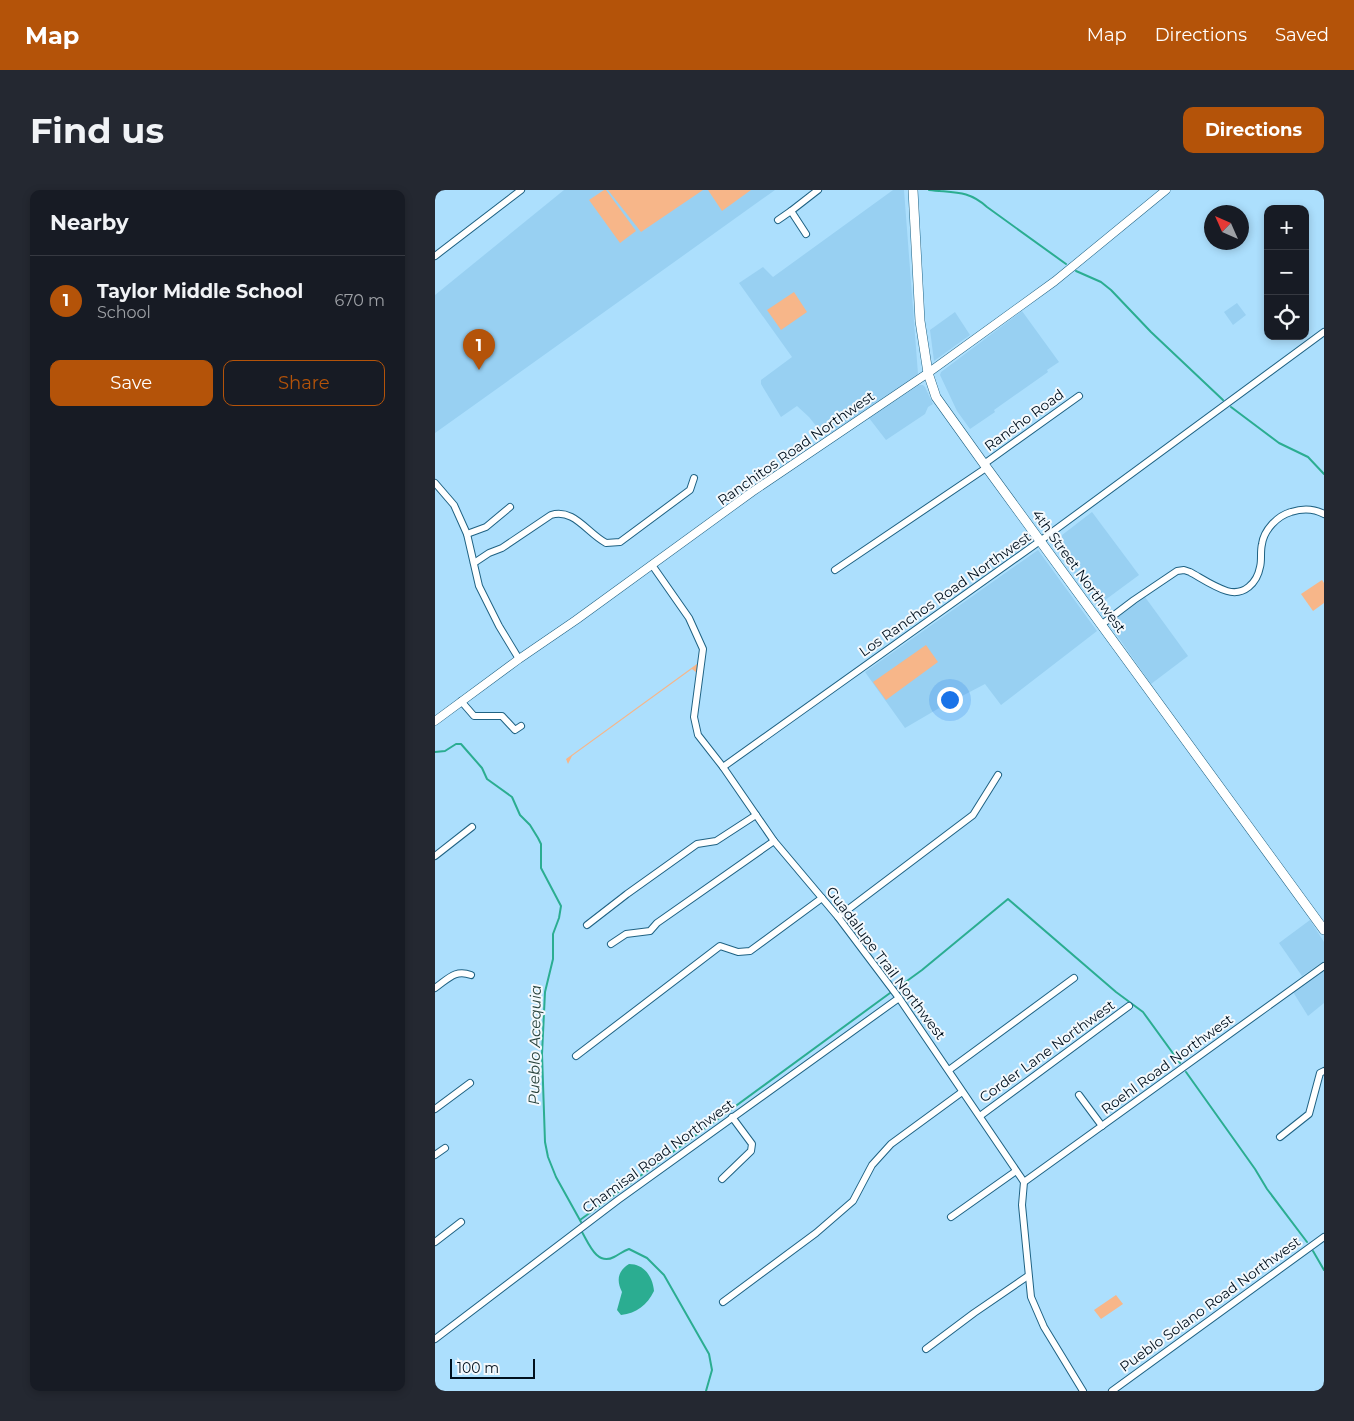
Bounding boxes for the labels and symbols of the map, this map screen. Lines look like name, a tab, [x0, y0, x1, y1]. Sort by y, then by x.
north arrow	[1204, 205, 1249, 250]
pin: 1	[463, 329, 495, 370]
street label: Rancho Road	[981, 385, 1067, 455]
street label: Ranchitos Road Northwest	[714, 387, 878, 509]
street label: 4th Street Northwest	[1028, 506, 1130, 636]
street label: Los Ranchos Road Northwest	[855, 527, 1035, 660]
your location	[937, 687, 963, 713]
street label: Guadalupe Trail Northwest	[822, 883, 950, 1044]
water label: Pueblo Acequia	[524, 985, 545, 1105]
street label: Corder Lane Northwest	[976, 996, 1119, 1106]
street label: Roehl Road Northwest	[1098, 1010, 1237, 1118]
street label: Chamisal Road Northwest	[579, 1095, 738, 1217]
street label: Pueblo Solano Road Northwest	[1116, 1232, 1304, 1376]
scale bar	[450, 1356, 535, 1379]

